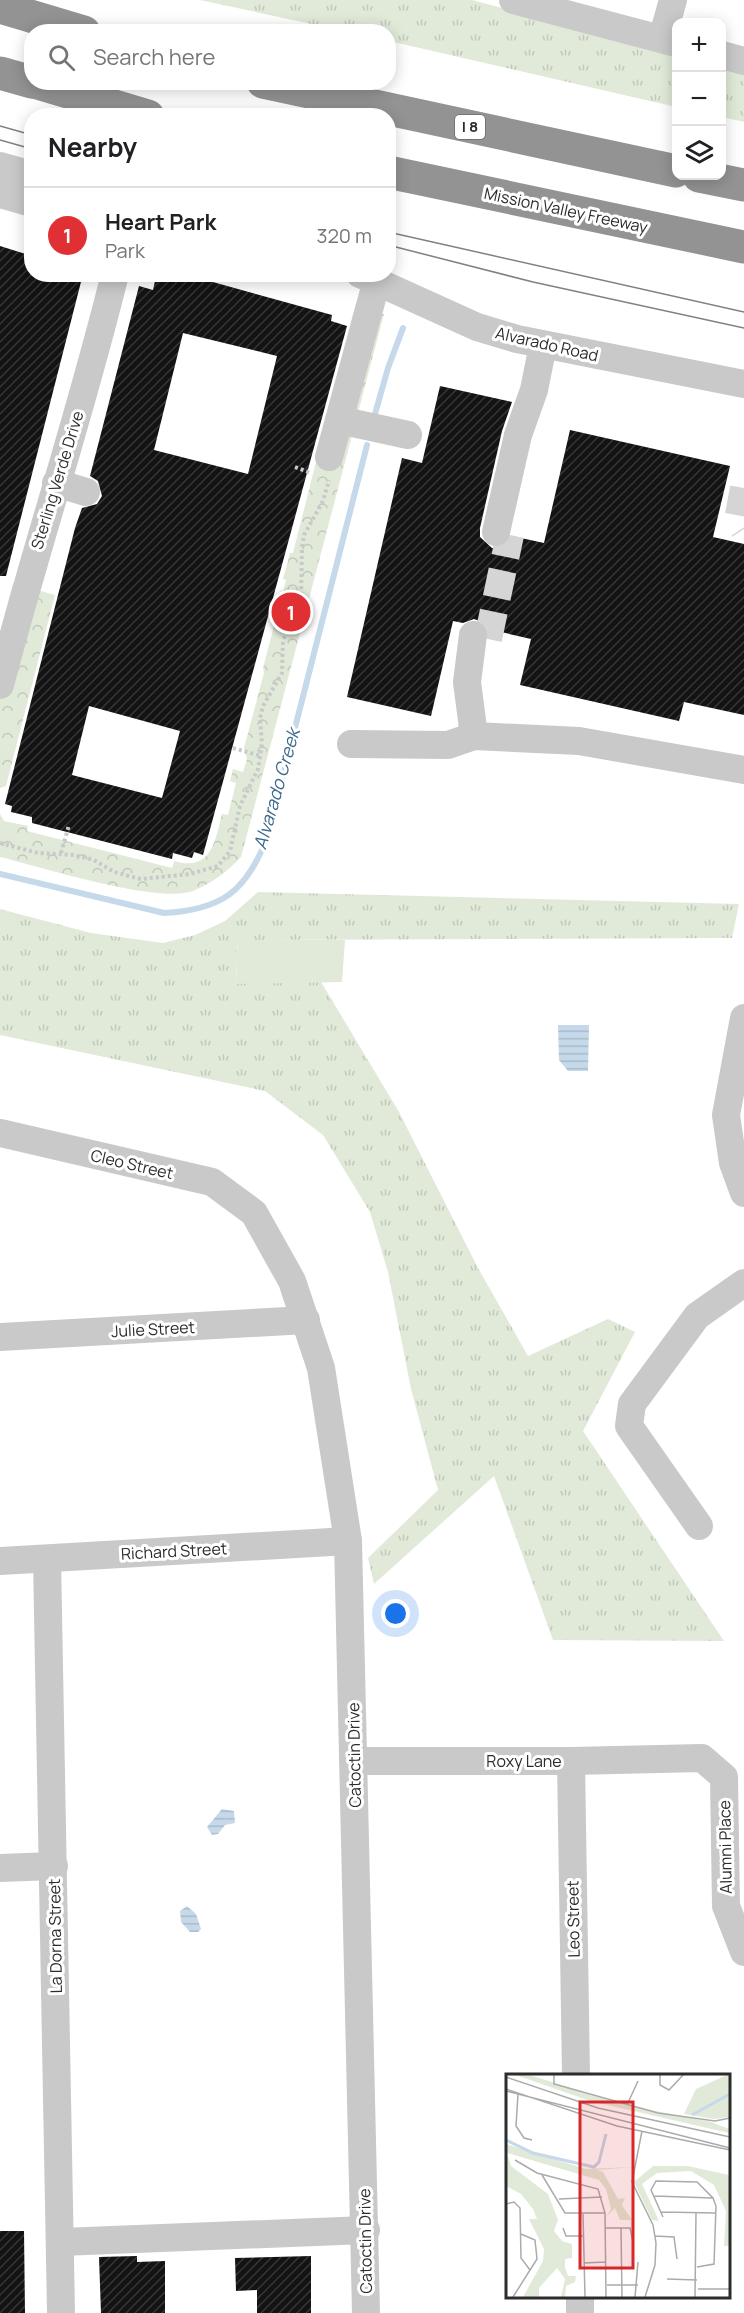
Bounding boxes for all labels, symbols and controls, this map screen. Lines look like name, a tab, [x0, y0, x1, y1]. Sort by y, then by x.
map controls	[672, 18, 726, 180]
button: +	[672, 18, 726, 72]
search box	[24, 24, 396, 90]
icon: search	[45, 41, 78, 74]
text: Search here	[93, 42, 215, 72]
button: −	[672, 72, 726, 126]
road number: I 8	[455, 115, 485, 139]
button: layers	[672, 126, 726, 180]
text: Nearby	[48, 129, 137, 165]
street label: Mission Valley Freeway	[482, 182, 650, 238]
text: Heart Park	[105, 207, 216, 237]
text: 1	[63, 222, 72, 249]
text: 320 m	[316, 222, 372, 249]
text: Park	[105, 237, 145, 264]
street label: Alvarado Road	[493, 321, 601, 367]
street label: Sterling Verde Drive	[25, 408, 89, 552]
pin: 1	[272, 590, 310, 634]
water label: Alvarado Creek	[247, 723, 306, 852]
street label: Cleo Street	[89, 1144, 175, 1184]
street label: Julie Street	[111, 1316, 195, 1342]
street label: Richard Street	[120, 1537, 228, 1565]
your location	[381, 1599, 410, 1628]
street label: Catoctin Drive	[342, 1702, 366, 1808]
street label: Roxy Lane	[486, 1750, 562, 1772]
street label: Alumni Place	[713, 1800, 737, 1894]
street label: La Dorna Street	[43, 1878, 67, 1994]
street label: Leo Street	[561, 1880, 585, 1958]
inset map	[506, 2074, 729, 2298]
street label: Catoctin Drive	[353, 2188, 377, 2294]

